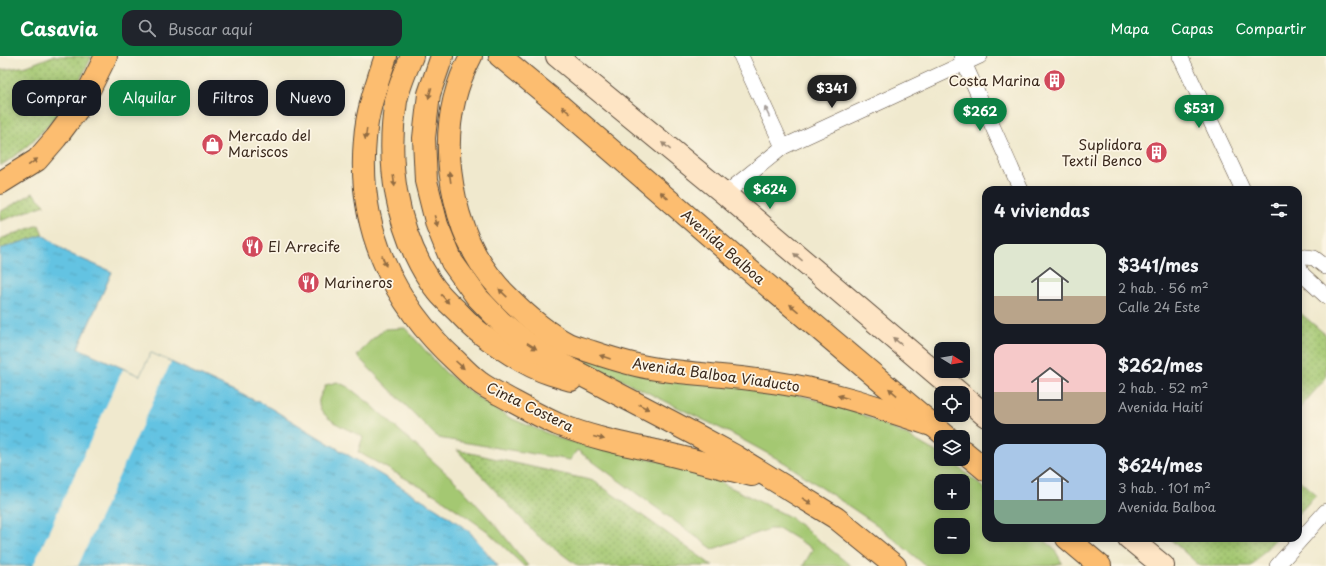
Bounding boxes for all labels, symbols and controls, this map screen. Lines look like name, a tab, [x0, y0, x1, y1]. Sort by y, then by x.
search box	[122, 10, 402, 46]
text: Casavia	[20, 14, 98, 42]
icon: search	[136, 17, 158, 39]
text: Buscar aquí	[168, 17, 252, 40]
text: Mapa	[1111, 18, 1149, 39]
text: Capas	[1171, 18, 1213, 39]
text: Compartir	[1235, 18, 1306, 39]
building icon: Costa Marina	[1042, 68, 1068, 94]
place label: Costa Marina	[949, 70, 1040, 91]
pin: $341	[808, 75, 856, 109]
text: $341	[816, 78, 848, 97]
chip: Comprar	[12, 80, 101, 116]
chip: Alquilar	[109, 80, 190, 116]
chip: Filtros	[198, 80, 268, 116]
chip: Nuevo	[276, 80, 345, 116]
one-way arrow	[427, 87, 433, 99]
pin: $531	[1175, 95, 1223, 129]
pin: $262	[956, 98, 1004, 132]
text: $531	[1184, 98, 1214, 117]
text: $262	[963, 101, 997, 120]
one-way arrow	[560, 106, 571, 115]
one-way arrow	[764, 106, 770, 117]
place label: Mercado del Mariscos	[228, 125, 311, 162]
one-way arrow	[363, 128, 369, 140]
shop icon: Mercado del Mariscos	[199, 131, 225, 157]
place label: Suplidora Textil Benco	[1061, 134, 1142, 171]
building icon: Suplidora Textil Benco	[1144, 140, 1170, 166]
one-way arrow	[661, 142, 671, 151]
one-way arrow	[27, 158, 38, 166]
one-way arrow	[447, 170, 454, 183]
one-way arrow	[391, 175, 397, 187]
pin: $624	[746, 176, 794, 210]
text: $624	[753, 179, 787, 198]
one-way arrow	[659, 191, 669, 200]
text: 4 viviendas	[994, 197, 1090, 223]
icon: filters	[1268, 199, 1290, 221]
street label: Avenida Balboa	[677, 204, 770, 289]
one-way arrow	[433, 215, 439, 227]
restaurant icon: El Arrecife	[239, 234, 265, 260]
place label: El Arrecife	[268, 236, 340, 257]
one-way arrow	[793, 252, 803, 261]
text: $341/mes	[1118, 252, 1199, 278]
one-way arrow	[381, 256, 387, 268]
icon: home	[1026, 260, 1074, 308]
restaurant icon: Marineros	[296, 270, 322, 296]
place label: Marineros	[324, 272, 392, 293]
text: 2 hab. · 56 m²	[1118, 278, 1209, 297]
one-way arrow	[498, 288, 508, 298]
one-way arrow	[440, 294, 449, 303]
text: Calle 24 Este	[1118, 297, 1200, 316]
one-way arrow	[789, 303, 799, 312]
one-way arrow	[892, 336, 903, 345]
one-way arrow	[527, 342, 537, 350]
north arrow	[934, 342, 970, 378]
map controls	[934, 342, 970, 554]
street label: Avenida Balboa Viaducto	[631, 352, 801, 397]
text: $262/mes	[1118, 352, 1203, 378]
one-way arrow	[599, 354, 611, 360]
one-way arrow	[455, 360, 465, 370]
icon: home	[1026, 360, 1074, 408]
street label: Cinta Costera	[483, 376, 578, 437]
text: 2 hab. · 52 m²	[1118, 378, 1209, 397]
button: locate	[934, 386, 970, 422]
one-way arrow	[888, 387, 899, 396]
one-way arrow	[837, 394, 849, 400]
text: Avenida Haití	[1118, 397, 1203, 416]
one-way arrow	[638, 404, 650, 410]
button: layers	[934, 430, 970, 466]
one-way arrow	[592, 435, 605, 441]
text: $624/mes	[1118, 452, 1203, 478]
icon: home	[1026, 460, 1074, 508]
button: +	[934, 474, 970, 510]
text: 3 hab. · 101 m²	[1118, 478, 1211, 497]
one-way arrow	[801, 497, 813, 504]
text: Avenida Balboa	[1118, 497, 1216, 516]
button: −	[934, 518, 970, 554]

